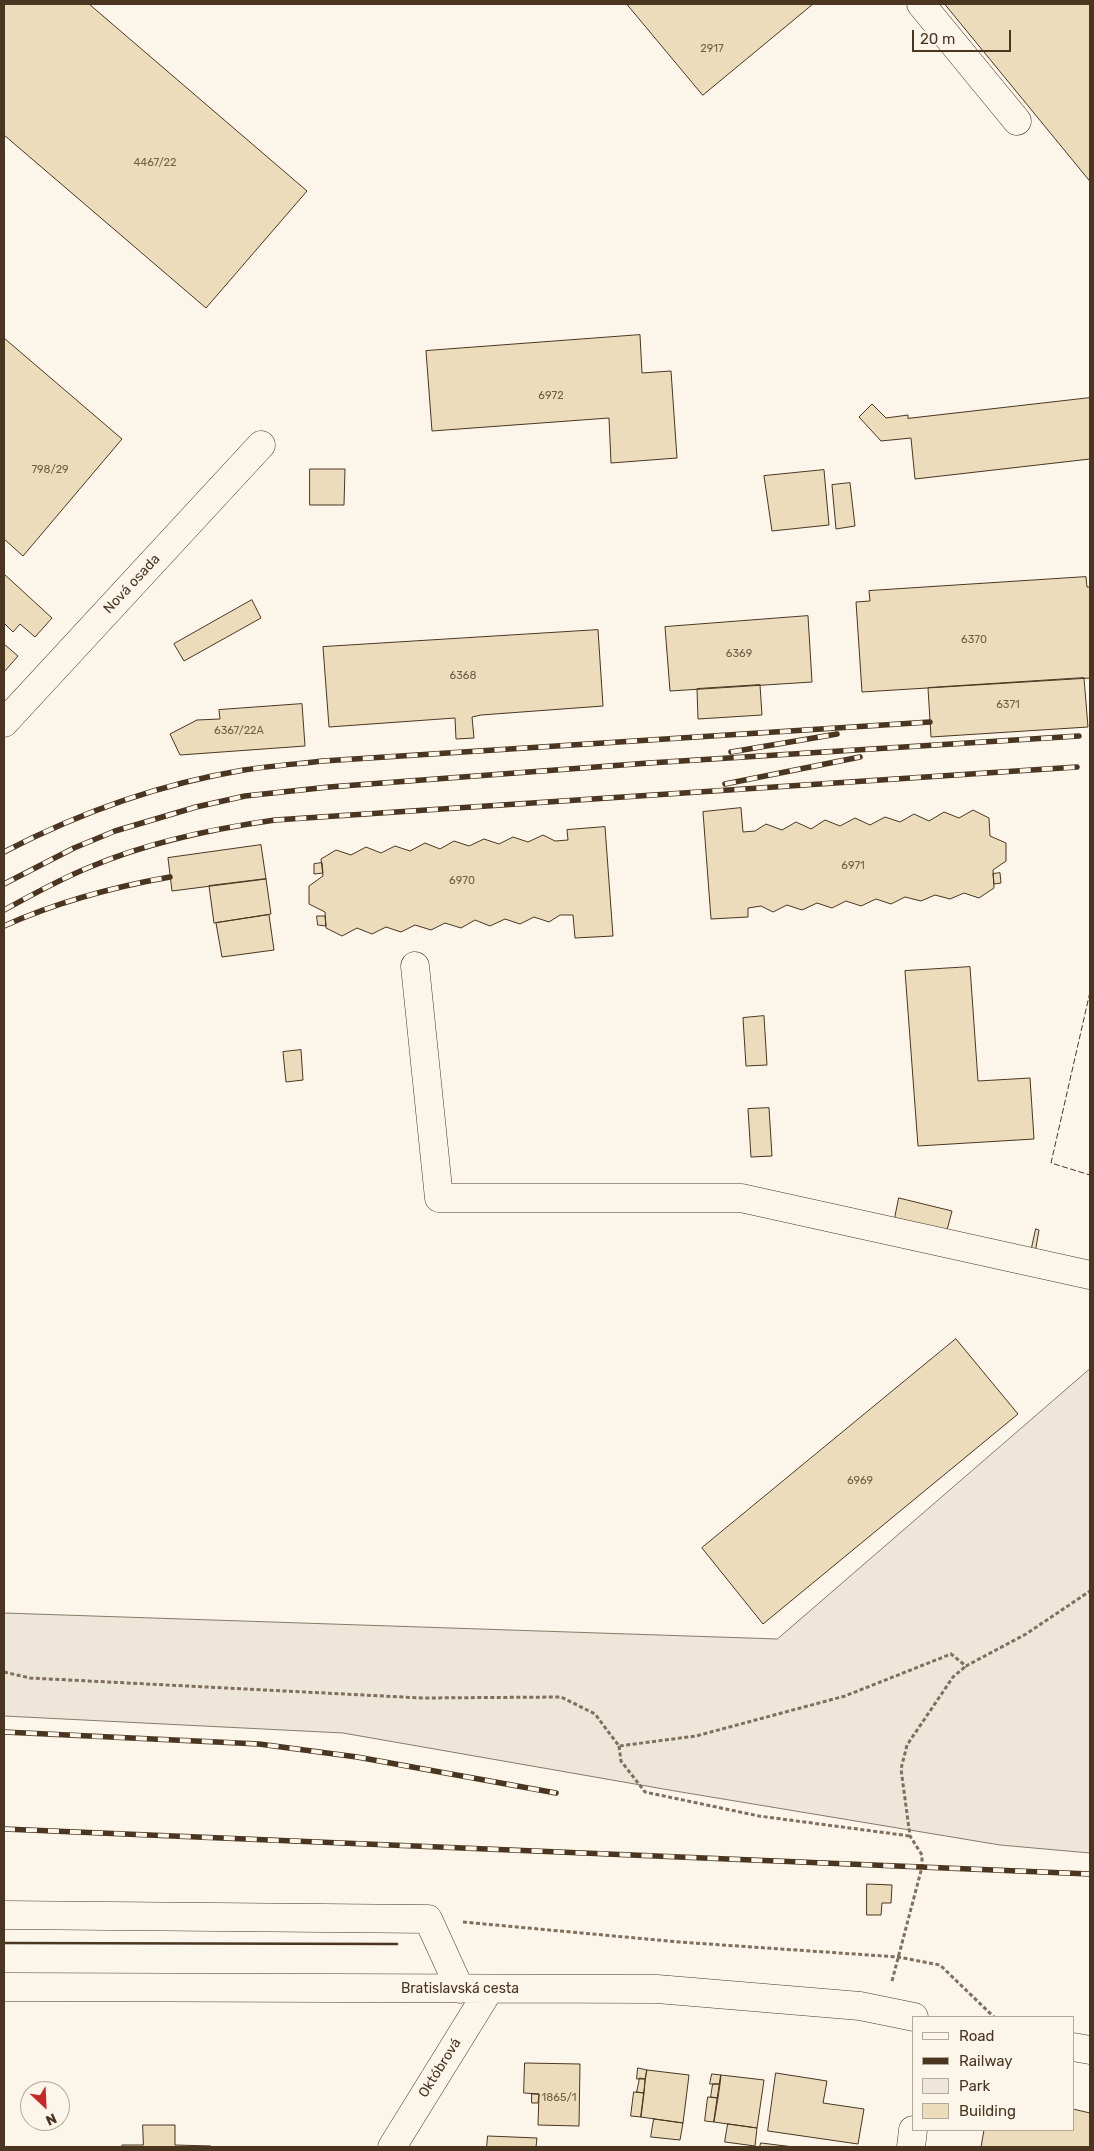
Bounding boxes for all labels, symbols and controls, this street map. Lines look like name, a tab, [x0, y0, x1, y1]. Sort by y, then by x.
scale bar	[914, 20, 1013, 52]
text: 20 m	[920, 30, 955, 48]
house number: 2917	[700, 42, 724, 56]
house number: 4467/22	[134, 156, 176, 170]
house number: 6972	[538, 389, 564, 403]
house number: 798/29	[31, 463, 69, 477]
street label: Nová osada	[100, 551, 164, 617]
house number: 6370	[961, 633, 987, 647]
house number: 6369	[726, 647, 752, 661]
house number: 6368	[450, 669, 476, 683]
house number: 6371	[996, 698, 1020, 712]
house number: 6367/22A	[214, 724, 264, 738]
house number: 6971	[841, 859, 865, 873]
house number: 6970	[449, 874, 475, 888]
house number: 6969	[847, 1474, 873, 1488]
street label: Bratislavská cesta	[401, 1981, 519, 1997]
legend	[912, 2016, 1074, 2131]
text: Road	[959, 2027, 995, 2045]
street label: Októbrová	[415, 2035, 465, 2101]
text: Railway	[959, 2052, 1013, 2070]
text: Park	[959, 2077, 990, 2095]
north arrow	[20, 2081, 70, 2131]
house number: 1865/1	[542, 2091, 576, 2105]
text: Building	[959, 2102, 1016, 2120]
text: N	[43, 2109, 59, 2129]

